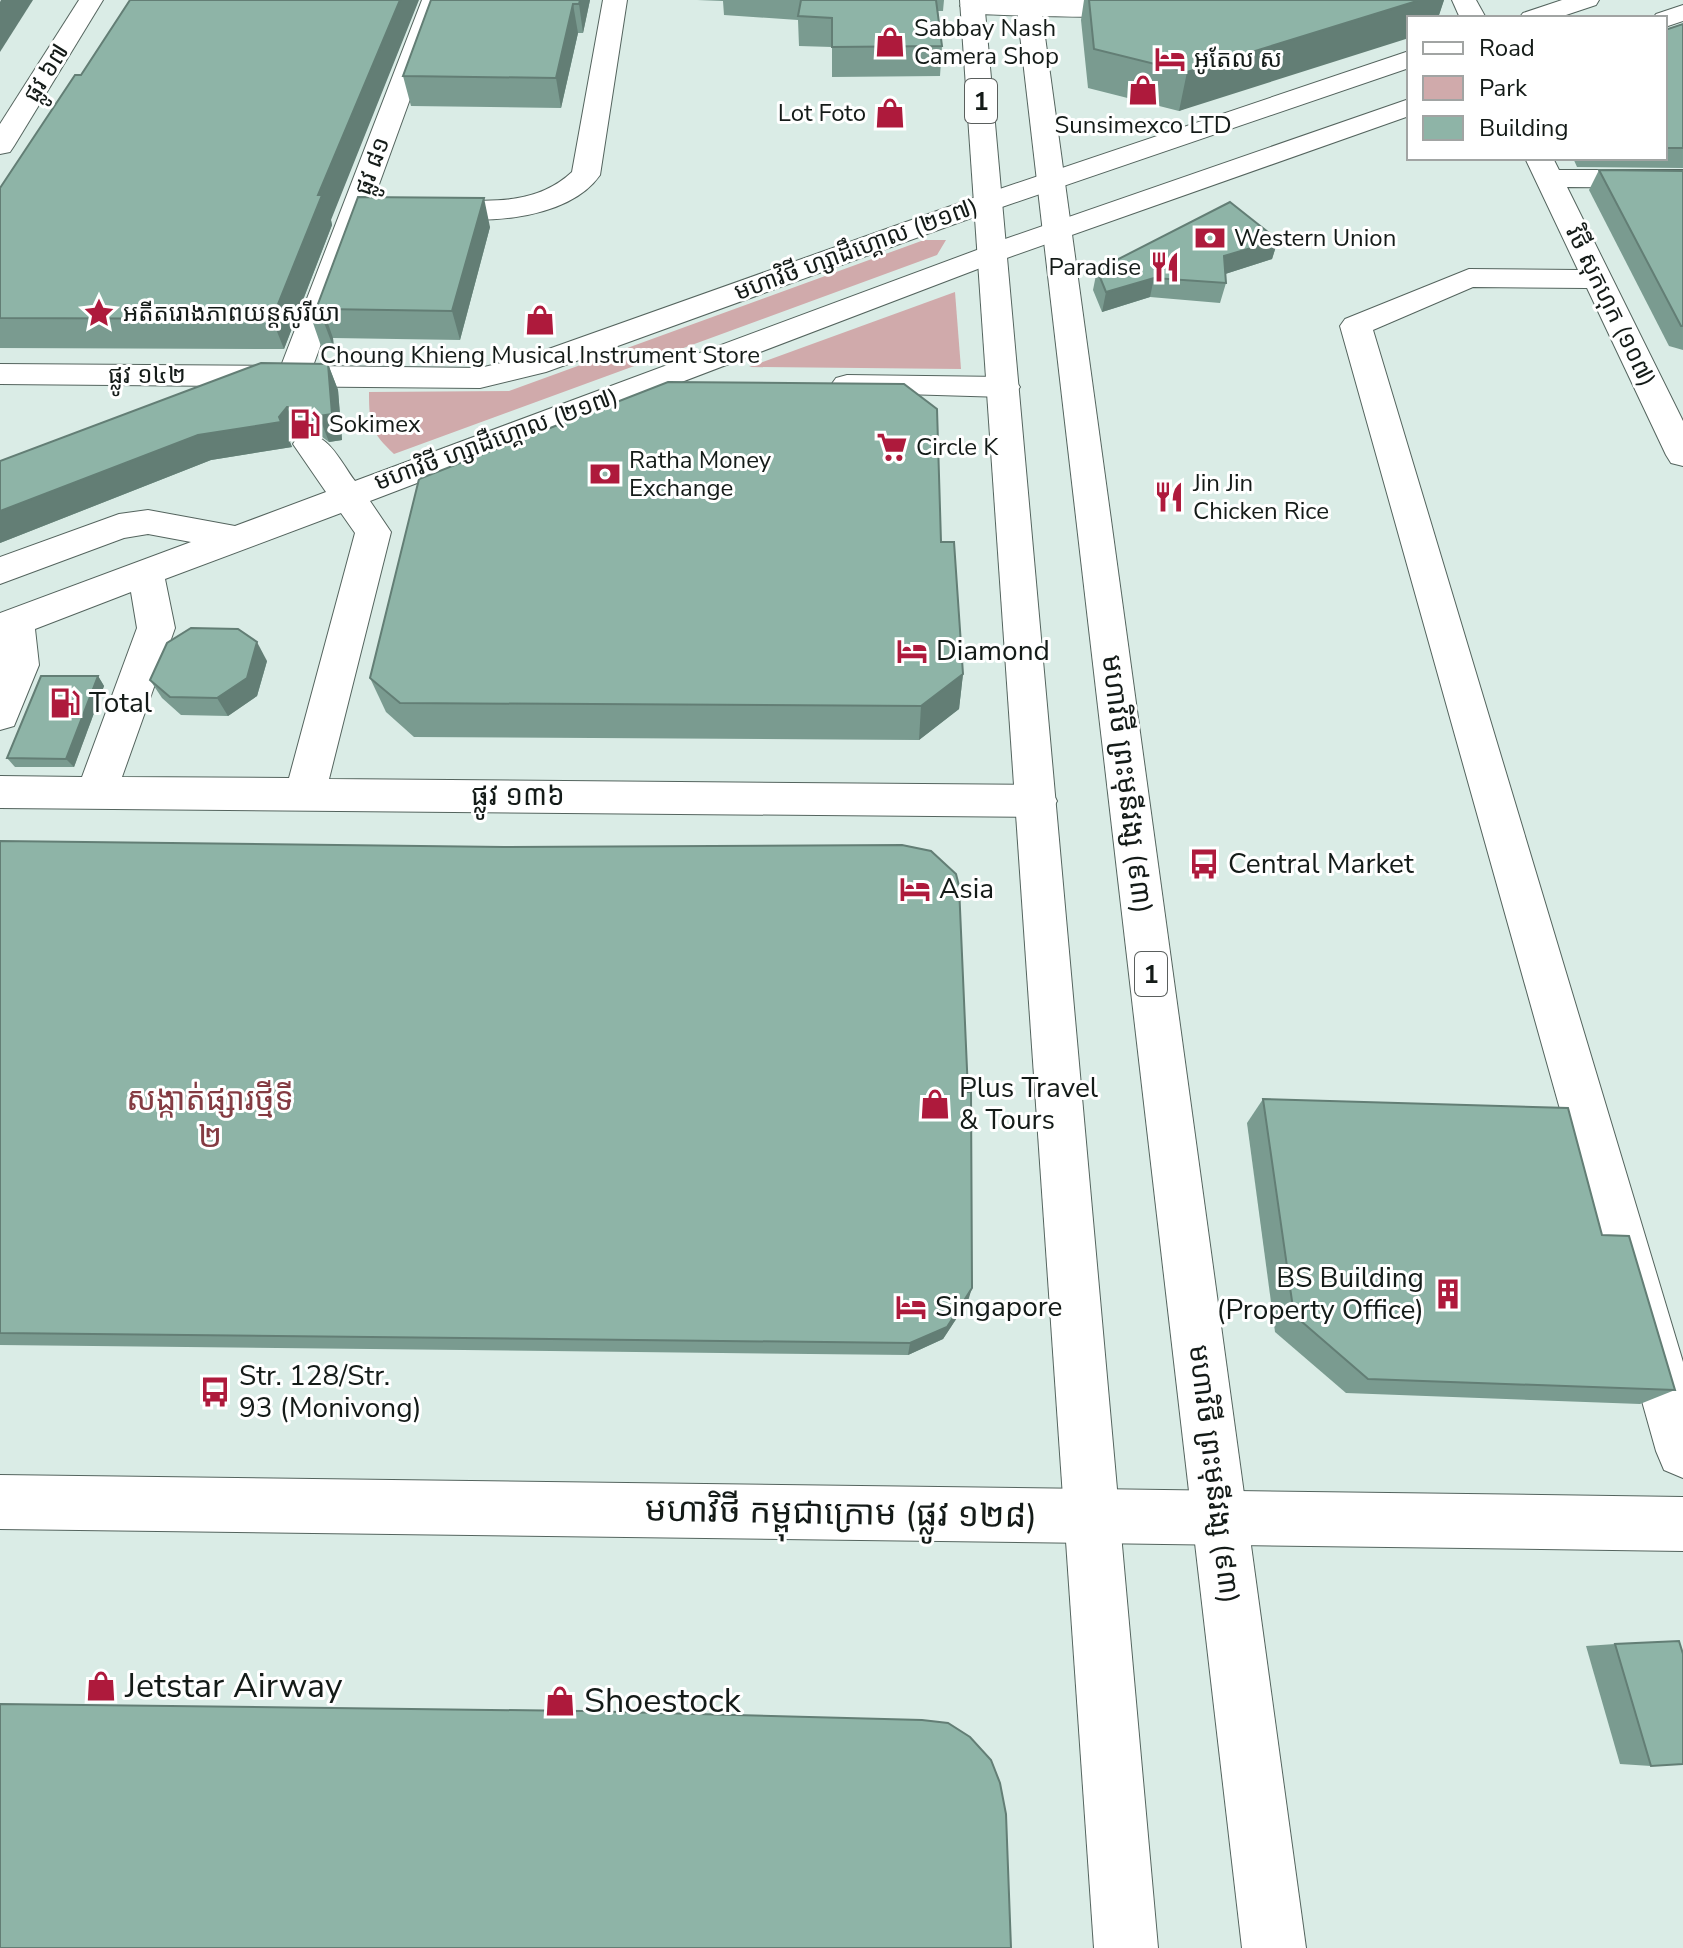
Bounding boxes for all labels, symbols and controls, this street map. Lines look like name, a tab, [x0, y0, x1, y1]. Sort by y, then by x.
place label: Sabbay Nash Camera Shop	[914, 12, 1059, 72]
legend	[1407, 16, 1667, 160]
shop icon: Sabbay Nash Camera Shop	[873, 25, 907, 59]
text: Road	[1479, 32, 1535, 64]
street label: ផ្លូវ ៦៧	[16, 38, 81, 112]
hotel icon: អូតែល ស	[1153, 42, 1187, 76]
place label: អូតែល ស	[1194, 43, 1282, 75]
text: Park	[1479, 72, 1528, 104]
shop icon: Sunsimexco LTD	[1126, 73, 1160, 107]
road number: 1	[965, 79, 997, 123]
shop icon: Lot Foto	[873, 96, 907, 130]
place label: Lot Foto	[778, 97, 866, 129]
place label: Sunsimexco LTD	[1054, 109, 1232, 141]
text: Building	[1479, 112, 1569, 144]
street label: ផ្លូវ ៨១	[347, 132, 403, 202]
street label: មហាវិថី ហ្សាដឹហ្គោល (២១៧)	[730, 190, 982, 308]
street label: វិថី សុកហុក (១០៧)	[1558, 220, 1664, 392]
bank icon: Western Union	[1193, 221, 1227, 255]
place label: Western Union	[1234, 222, 1396, 254]
restaurant icon: Paradise	[1148, 250, 1182, 284]
place label: Paradise	[1049, 251, 1141, 283]
place icon: អតីតរោងភាពយន្តសូរីយា	[82, 296, 116, 330]
place label: អតីតរោងភាពយន្តសូរីយា	[123, 297, 340, 329]
shop icon: Choung Khieng Musical Instrument Store	[523, 303, 557, 337]
place label: Choung Khieng Musical Instrument Store	[320, 339, 760, 371]
street label: ផ្លូវ ១៤២	[108, 359, 186, 397]
street label: មហាវិថី ហ្សាដឺហ្គោល (២១៧)	[370, 380, 622, 498]
fuel station icon: Sokimex	[288, 407, 322, 441]
place label: Sokimex	[329, 408, 421, 440]
supermarket icon: Circle K	[875, 430, 909, 464]
place label: Circle K	[916, 431, 999, 463]
place label: Ratha Money Exchange	[629, 444, 772, 504]
bank icon: Ratha Money Exchange	[588, 457, 622, 491]
place label: Jin Jin Chicken Rice	[1192, 467, 1329, 527]
restaurant icon: Jin Jin Chicken Rice	[1152, 480, 1186, 514]
place label: Diamond	[936, 632, 1050, 670]
hotel icon: Diamond	[895, 634, 929, 668]
street label: មហាវិថី ព្រះមុនីវង្ស (៩៣)	[1092, 652, 1162, 916]
place label: Total	[89, 684, 153, 722]
fuel station icon: Total	[48, 686, 82, 720]
street label: ផ្លូវ ១៣៦	[471, 777, 565, 820]
place label: Central Market	[1228, 845, 1414, 883]
bus stop icon: Central Market	[1187, 847, 1221, 881]
place label: Asia	[939, 870, 994, 908]
hotel icon: Asia	[898, 872, 932, 906]
road number: 1	[1135, 952, 1167, 996]
place label: Plus Travel & Tours	[959, 1069, 1099, 1139]
district label: សង្កាត់ផ្សារថ្មីទី ២	[126, 1078, 294, 1158]
shop icon: Plus Travel & Tours	[918, 1087, 952, 1121]
place label: BS Building (Property Office)	[1217, 1259, 1424, 1329]
building icon: BS Building (Property Office)	[1431, 1277, 1465, 1311]
place label: Singapore	[935, 1288, 1063, 1326]
hotel icon: Singapore	[894, 1290, 928, 1324]
street label: មហាវិថី ព្រះមុនីវង្ស (៩៣)	[1179, 1342, 1249, 1606]
place label: Str. 128/Str. 93 (Monivong)	[239, 1357, 422, 1427]
bus stop icon: Str. 128/Str. 93 (Monivong)	[198, 1375, 232, 1409]
street label: មហាវិថី កម្ពុជាក្រោម (ផ្លូវ ១២៨)	[645, 1487, 1037, 1545]
place label: Jetstar Airway	[124, 1663, 343, 1709]
shop icon: Jetstar Airway	[84, 1669, 118, 1703]
place label: Shoestock	[584, 1678, 742, 1724]
shop icon: Shoestock	[543, 1684, 577, 1718]

